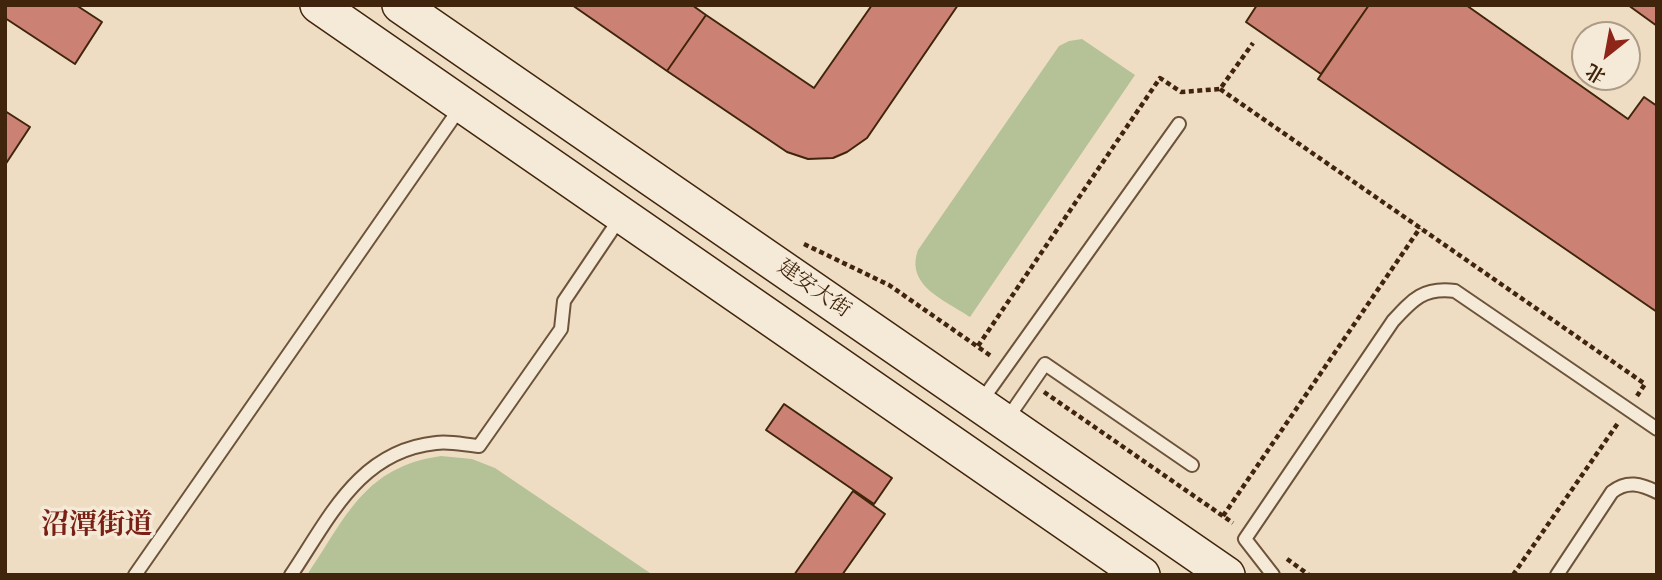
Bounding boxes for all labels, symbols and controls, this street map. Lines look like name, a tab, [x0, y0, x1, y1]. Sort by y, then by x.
north arrow	[1571, 21, 1641, 91]
text: 北	[1582, 57, 1611, 87]
street label: 建安大街	[771, 256, 855, 324]
district label: 沼潭街道	[41, 510, 153, 544]

